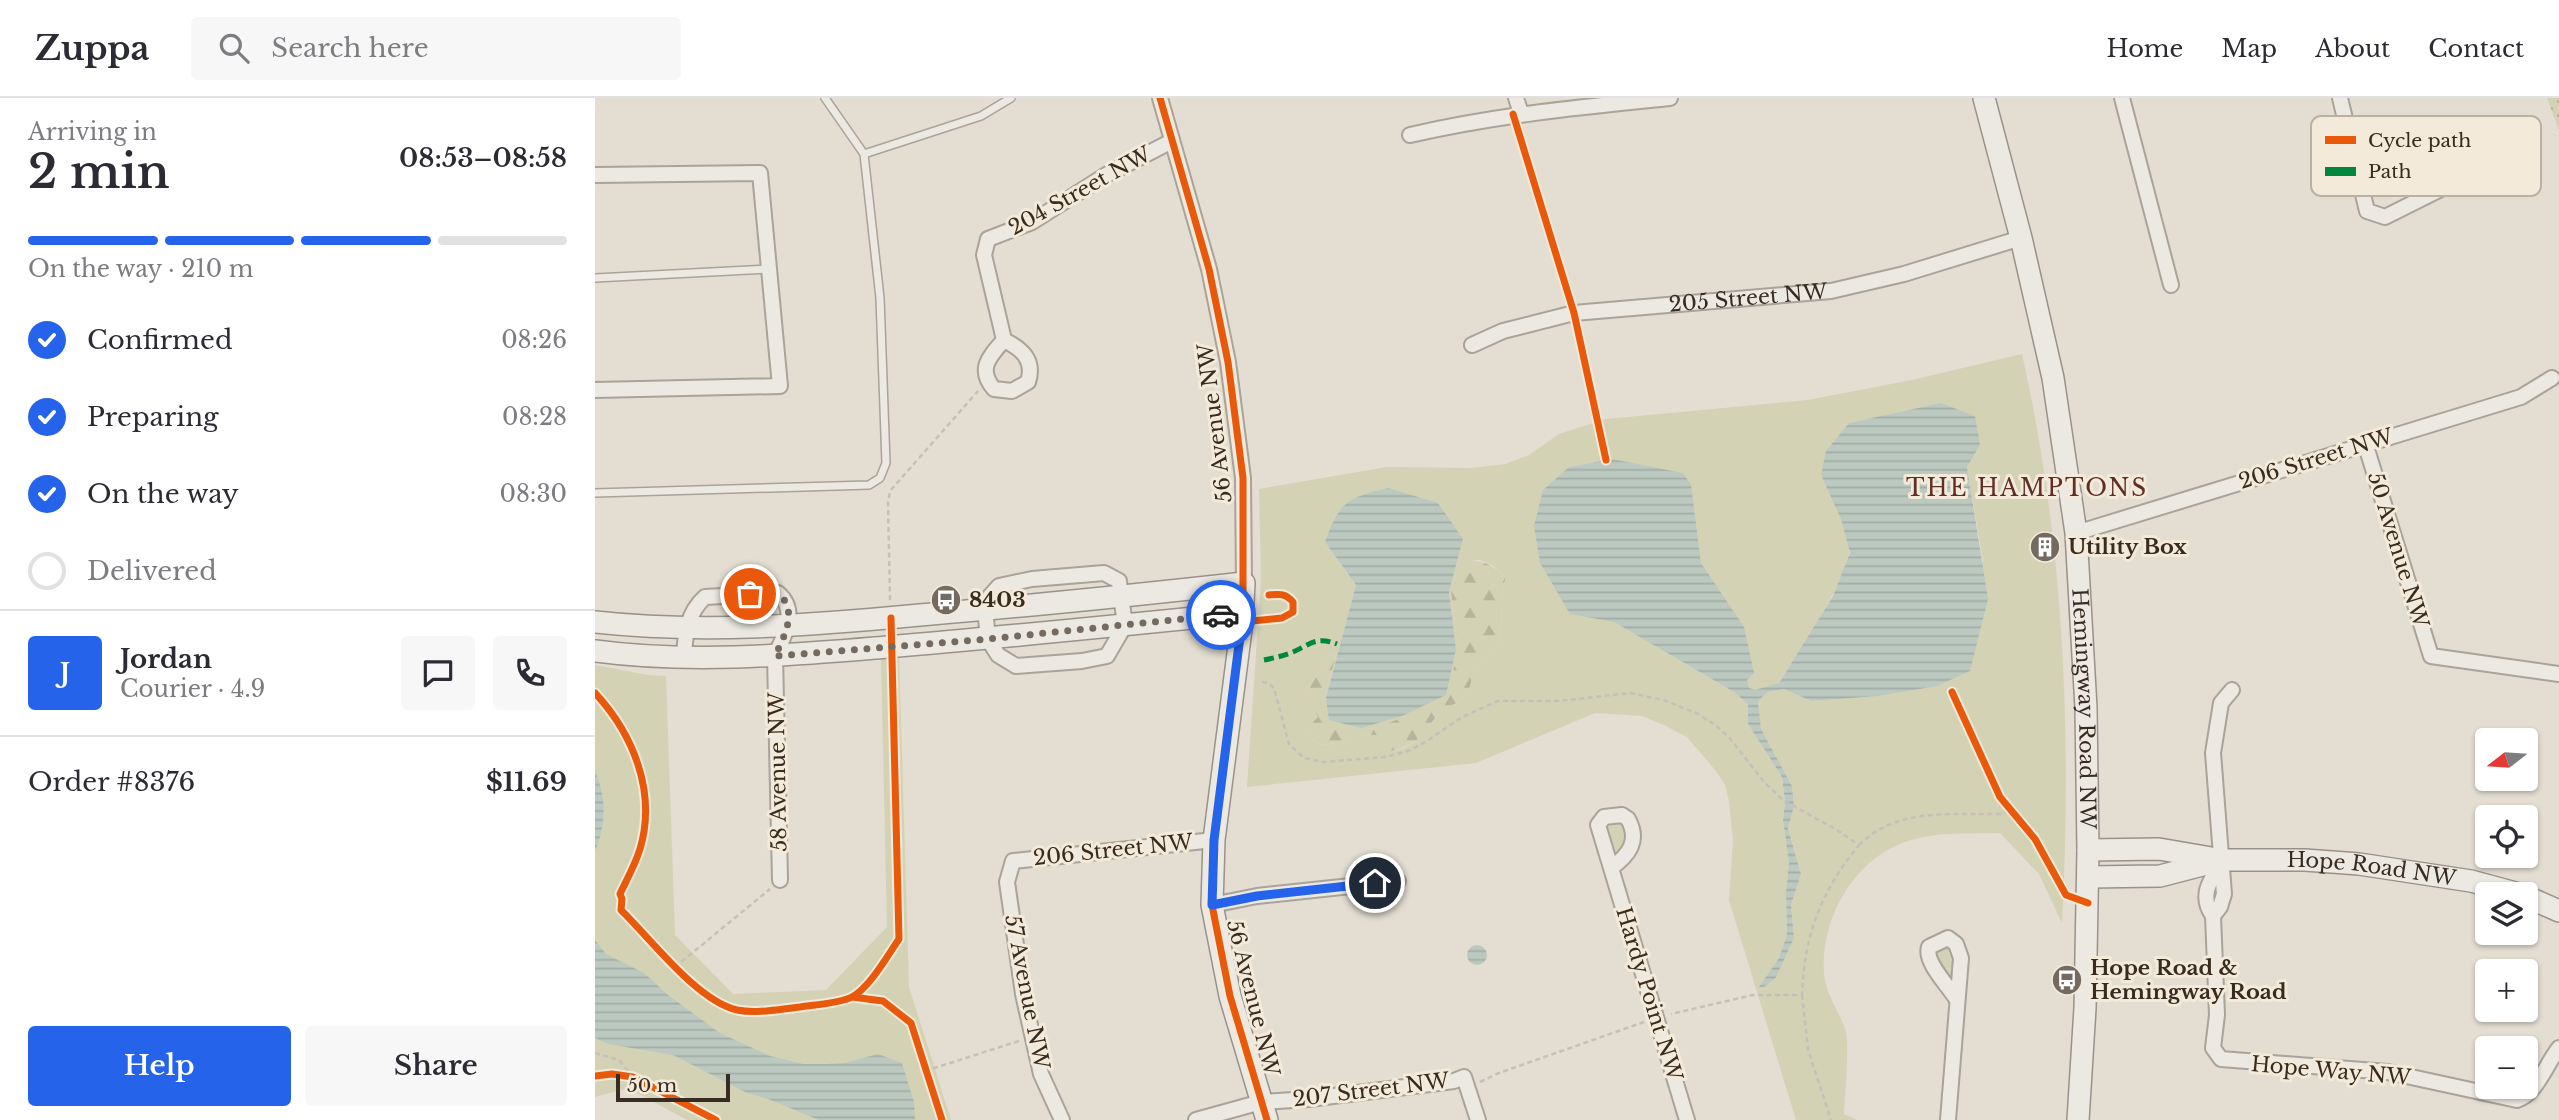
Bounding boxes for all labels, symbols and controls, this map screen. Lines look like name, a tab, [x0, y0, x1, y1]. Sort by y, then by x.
search box	[191, 17, 681, 80]
text: Zuppa	[35, 28, 149, 69]
icon: search	[215, 29, 253, 67]
text: Search here	[271, 32, 429, 64]
text: Home	[2107, 34, 2183, 63]
text: Map	[2221, 34, 2277, 63]
text: About	[2315, 34, 2390, 63]
text: Contact	[2428, 34, 2524, 63]
legend	[2311, 116, 2541, 196]
text: Arriving in	[28, 118, 157, 146]
text: Cycle path	[2368, 129, 2471, 152]
street label: 204 Street NW	[1004, 141, 1156, 241]
text: 08:53–08:58	[399, 142, 567, 174]
text: 2 min	[28, 143, 170, 200]
text: Path	[2368, 160, 2412, 183]
text: On the way · 210 m	[28, 255, 253, 283]
street label: 205 Street NW	[1668, 278, 1829, 318]
icon: check	[28, 321, 66, 359]
text: Confirmed	[87, 324, 232, 356]
text: 08:26	[501, 326, 567, 354]
street label: 56 Avenue NW	[1192, 342, 1238, 504]
icon: check	[28, 398, 66, 436]
text: Preparing	[87, 401, 219, 433]
text: 08:28	[502, 403, 567, 431]
street label: 206 Street NW	[2236, 423, 2397, 495]
street label: 50 Avenue NW	[2362, 469, 2434, 631]
district label: THE HAMPTONS	[1906, 474, 2148, 502]
icon: check	[28, 475, 66, 513]
text: On the way	[87, 478, 239, 510]
text: 08:30	[499, 480, 567, 508]
building icon: Utility Box	[2028, 530, 2062, 564]
place label: Utility Box	[2068, 534, 2187, 560]
text: Delivered	[87, 555, 217, 587]
pin	[720, 564, 780, 624]
icon: bag	[731, 575, 769, 613]
courier	[1186, 580, 1256, 650]
bus stop icon: 8403	[929, 583, 963, 617]
place label: 8403	[969, 587, 1026, 613]
street label: Hemingway Road NW	[2066, 588, 2101, 830]
icon: car	[1202, 596, 1240, 634]
button: chat	[401, 636, 475, 710]
button: phone	[493, 636, 567, 710]
text: Jordan	[120, 643, 212, 675]
text: J	[60, 657, 70, 689]
text: Courier · 4.9	[120, 675, 265, 703]
street label: 58 Avenue NW	[764, 692, 792, 852]
north arrow	[2475, 728, 2537, 791]
map controls	[2475, 728, 2538, 1099]
text: Order #8376	[28, 766, 195, 798]
text: $11.69	[486, 766, 567, 798]
button: locate	[2475, 805, 2538, 868]
street label: 206 Street NW	[1032, 829, 1194, 871]
street label: Hope Road NW	[2287, 847, 2458, 892]
pin	[1345, 853, 1405, 913]
icon: home	[1356, 864, 1394, 902]
button: layers	[2475, 882, 2538, 945]
street label: Hardy Point NW	[1610, 904, 1688, 1084]
street label: 57 Avenue NW	[999, 912, 1055, 1072]
street label: 56 Avenue NW	[1221, 917, 1285, 1079]
place label: Hope Road & Hemingway Road	[2090, 955, 2287, 1005]
button: +	[2475, 959, 2538, 1022]
bus stop icon: Hope Road & Hemingway Road	[2050, 963, 2084, 997]
button: Help	[28, 1026, 291, 1106]
button: Share	[305, 1026, 567, 1106]
button: −	[2475, 1036, 2538, 1099]
street label: Hope Way NW	[2250, 1051, 2412, 1091]
street label: 207 Street NW	[1291, 1067, 1451, 1112]
scale bar	[616, 1071, 730, 1103]
text: 50 m	[627, 1074, 677, 1097]

